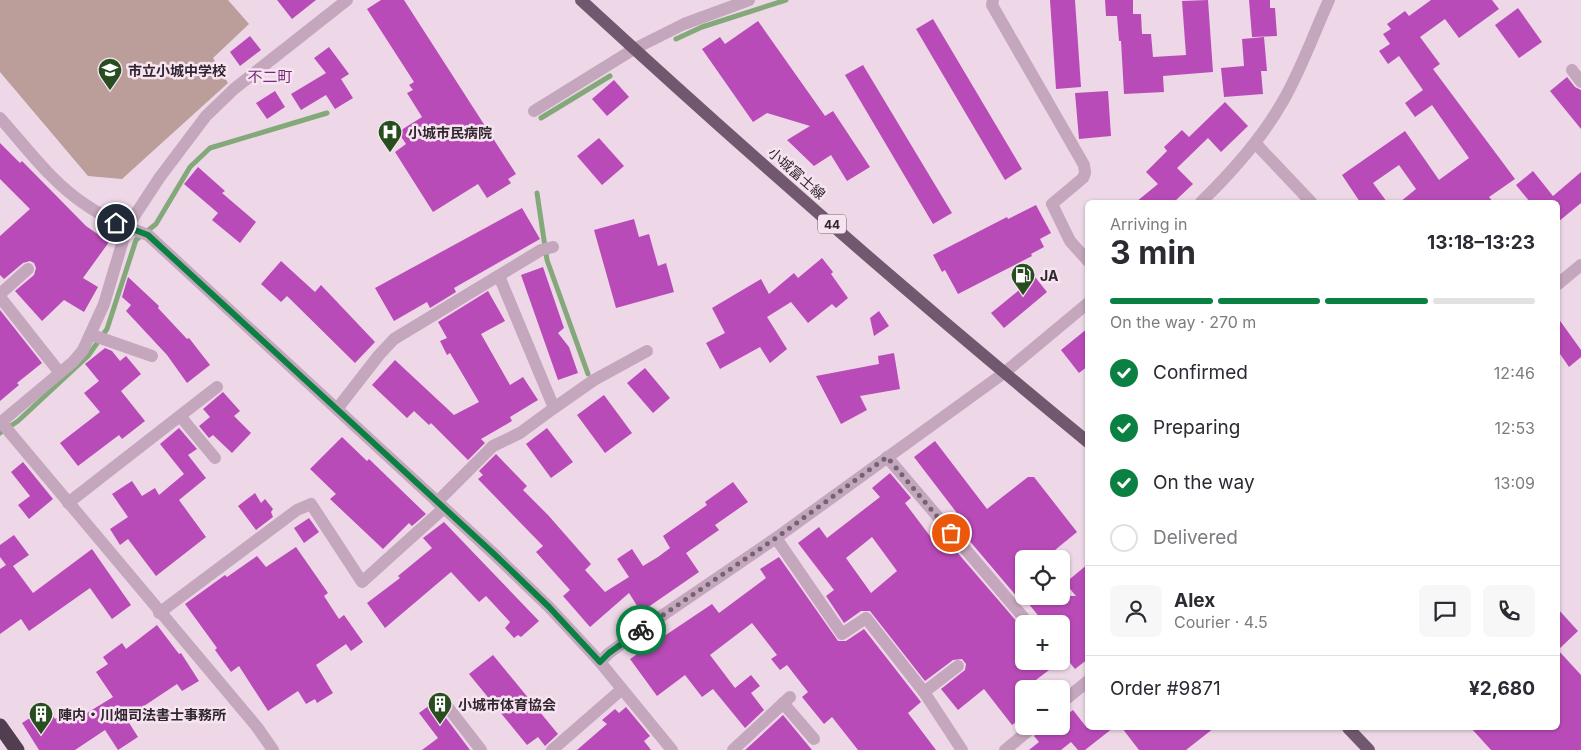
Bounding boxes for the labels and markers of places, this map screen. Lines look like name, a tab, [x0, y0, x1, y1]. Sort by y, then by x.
school or university icon: 市立小城中学校	[97, 57, 123, 91]
place label: 市立小城中学校	[128, 62, 226, 79]
hospital icon: 小城市民病院	[377, 119, 403, 153]
place label: 小城市民病院	[408, 124, 492, 141]
pin	[95, 202, 137, 244]
fuel station icon: JA	[1010, 262, 1036, 296]
place label: JA	[1040, 267, 1059, 284]
pin	[930, 512, 972, 554]
building icon: 小城市体育協会	[427, 691, 453, 725]
place label: 小城市体育協会	[458, 696, 556, 713]
building icon: 陣内・川畑司法書士事務所	[28, 701, 54, 735]
place label: 陣内・川畑司法書士事務所	[58, 706, 226, 723]

